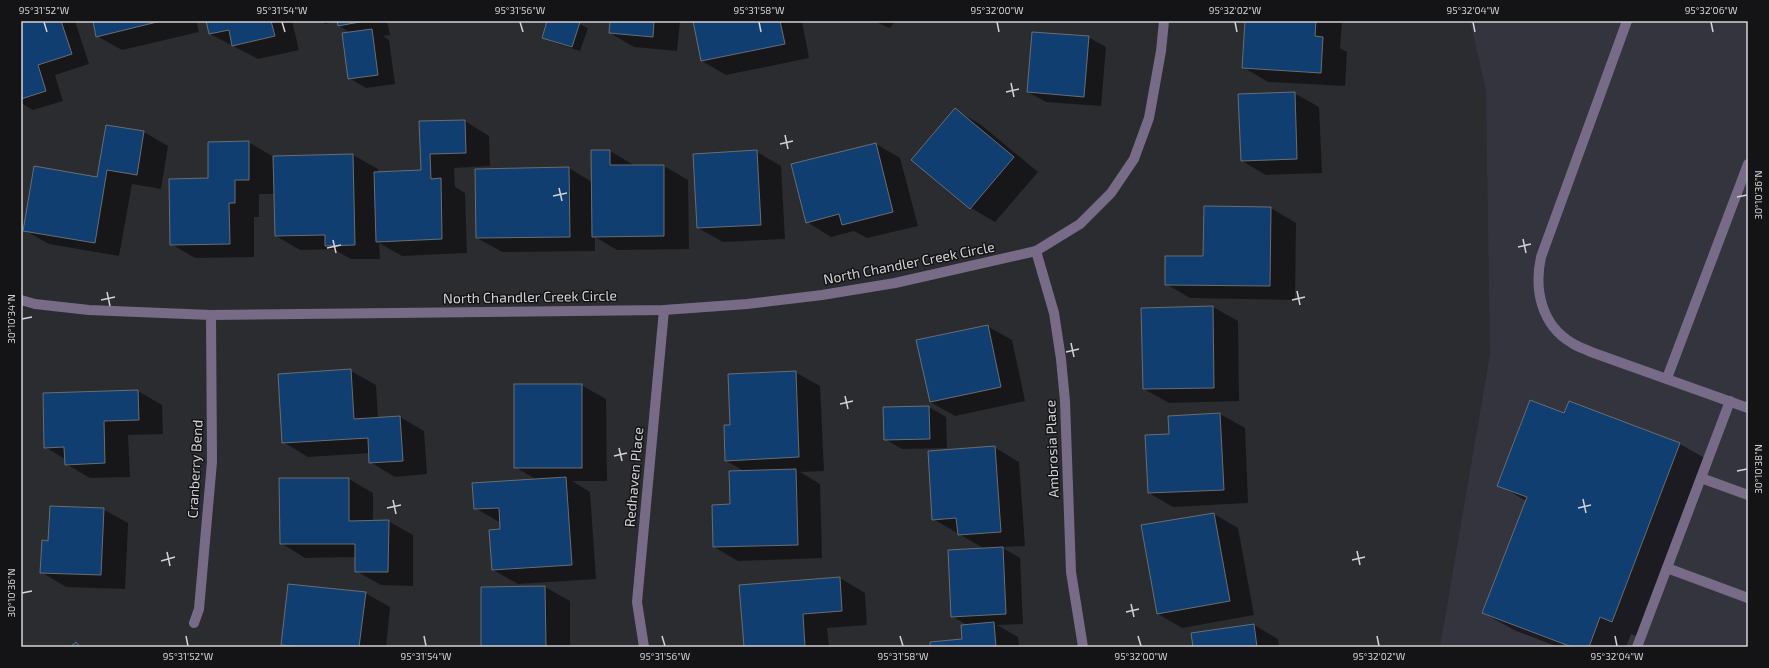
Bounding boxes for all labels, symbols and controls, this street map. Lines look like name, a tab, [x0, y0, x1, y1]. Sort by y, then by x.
text: 95°31'52"W	[19, 4, 70, 16]
text: 95°31'54"W	[257, 4, 308, 16]
text: 95°31'56"W	[495, 4, 546, 16]
text: 95°31'58"W	[734, 4, 785, 16]
text: 95°32'00"W	[970, 4, 1024, 16]
text: 95°32'02"W	[1209, 4, 1262, 16]
text: 95°32'04"W	[1446, 4, 1500, 16]
text: 95°32'06"W	[1685, 4, 1738, 16]
text: 30°10'36"N	[1752, 170, 1764, 220]
street label: North Chandler Creek Circle	[822, 238, 996, 287]
street label: North Chandler Creek Circle	[443, 286, 617, 307]
text: 30°10'34"N	[5, 294, 17, 344]
street label: Ambrosia Place	[1041, 400, 1062, 498]
street label: Cranberry Bend	[183, 419, 206, 519]
street label: Redhaven Place	[621, 426, 646, 528]
text: 30°10'38"N	[1752, 444, 1764, 494]
text: 30°10'36"N	[5, 568, 17, 618]
text: 95°31'52"W	[163, 650, 214, 662]
text: 95°31'54"W	[401, 650, 452, 662]
text: 95°31'56"W	[640, 650, 691, 662]
text: 95°31'58"W	[878, 650, 929, 662]
text: 95°32'00"W	[1114, 650, 1168, 662]
text: 95°32'02"W	[1353, 650, 1406, 662]
text: 95°32'04"W	[1590, 650, 1644, 662]

